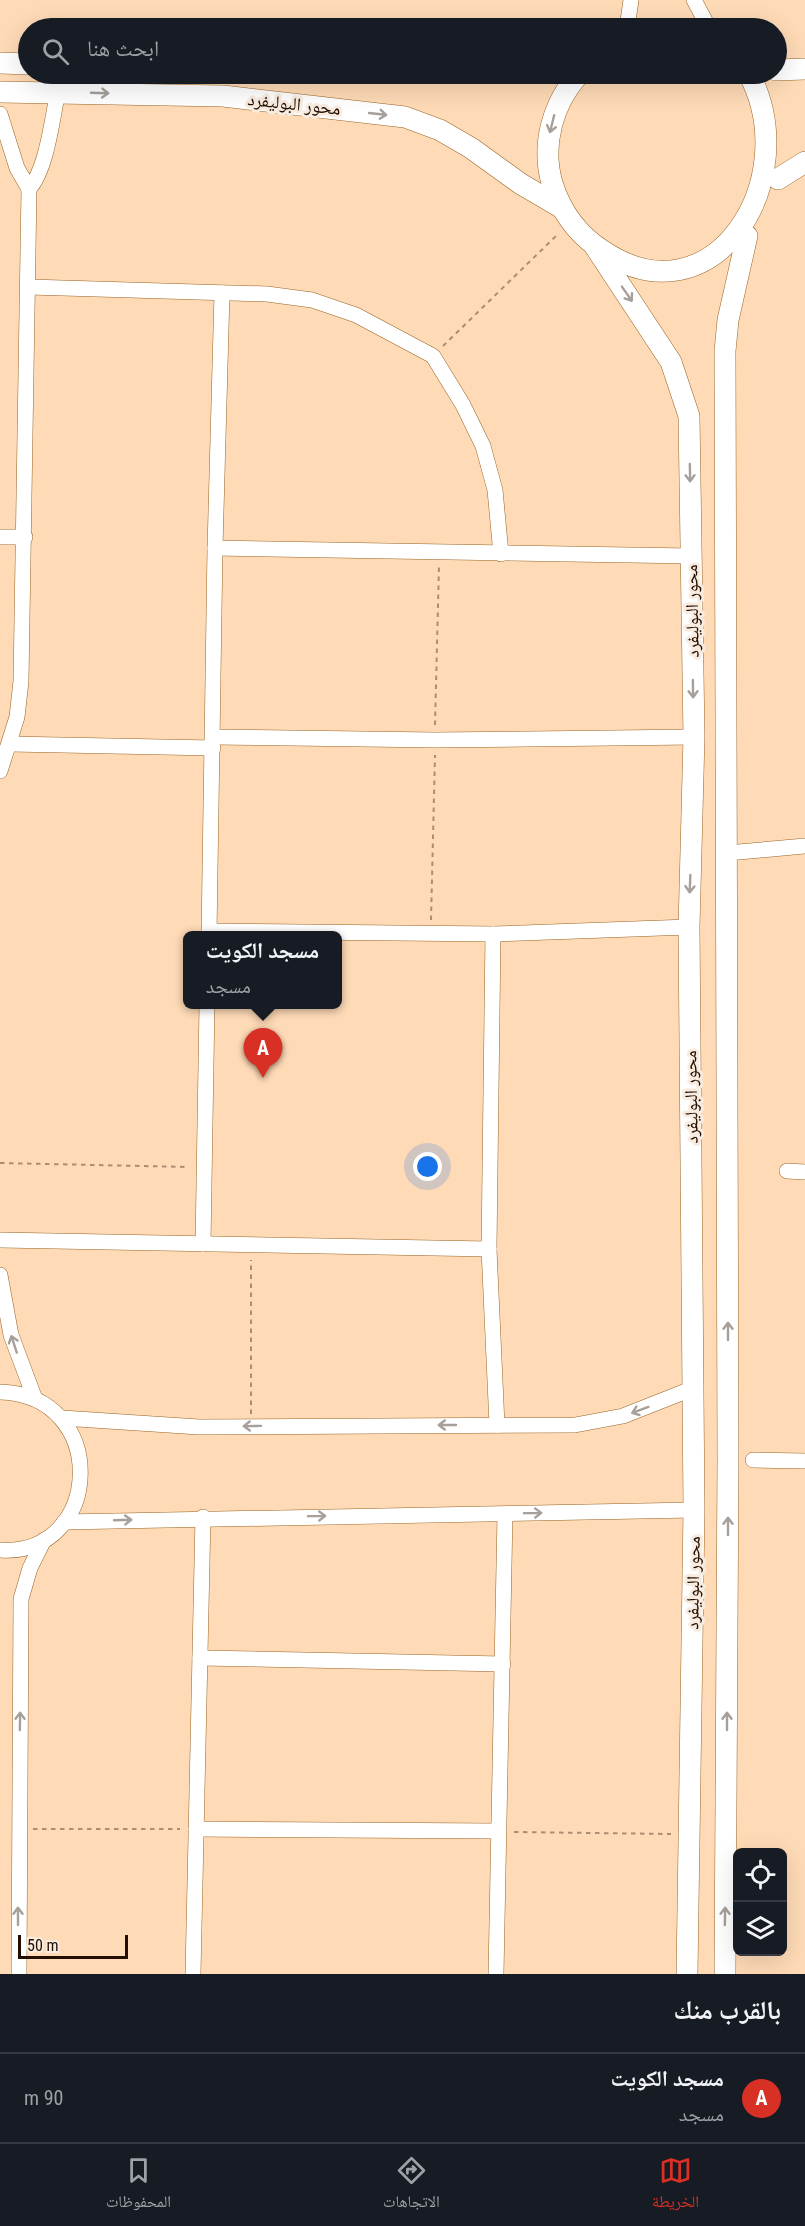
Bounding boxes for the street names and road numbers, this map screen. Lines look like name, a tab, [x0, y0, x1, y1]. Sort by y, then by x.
street label: محور البوليفرد	[246, 88, 342, 119]
street label: محور البوليفرد	[680, 564, 703, 658]
street label: محور البوليفرد	[679, 1050, 702, 1144]
street label: محور البوليفرد	[681, 1536, 704, 1630]

